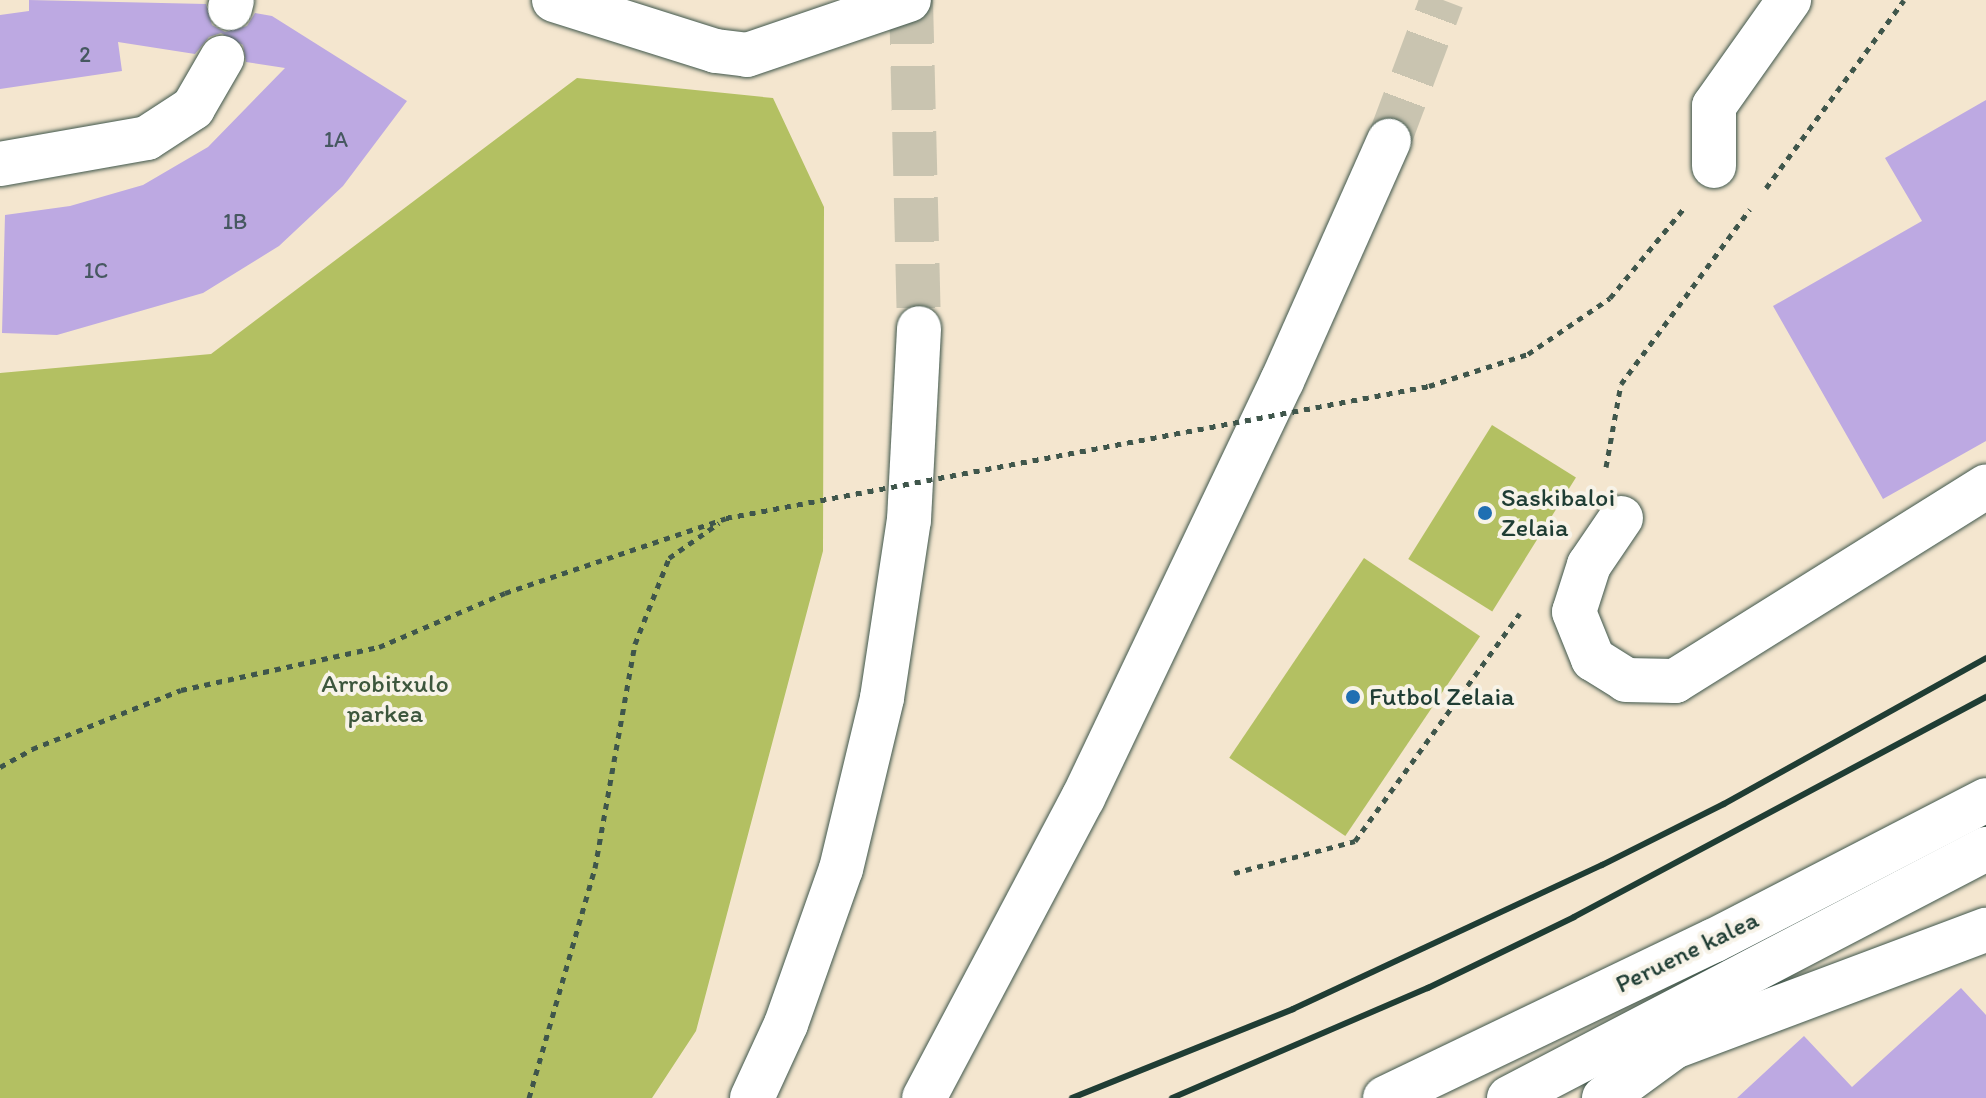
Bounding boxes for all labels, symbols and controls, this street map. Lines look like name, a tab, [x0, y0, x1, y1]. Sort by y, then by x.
house number: 2	[79, 42, 91, 68]
house number: 1A	[324, 127, 348, 153]
house number: 1B	[223, 209, 247, 235]
house number: 1C	[84, 258, 108, 284]
place label: Saskibaloi Zelaia	[1501, 482, 1615, 544]
marker: Saskibaloi Zelaia	[1476, 504, 1494, 522]
park label: Arrobitxulo parkea	[321, 668, 449, 730]
place label: Futbol Zelaia	[1369, 681, 1514, 713]
marker: Futbol Zelaia	[1344, 688, 1362, 706]
street label: Peruene kalea	[1610, 904, 1764, 1000]

